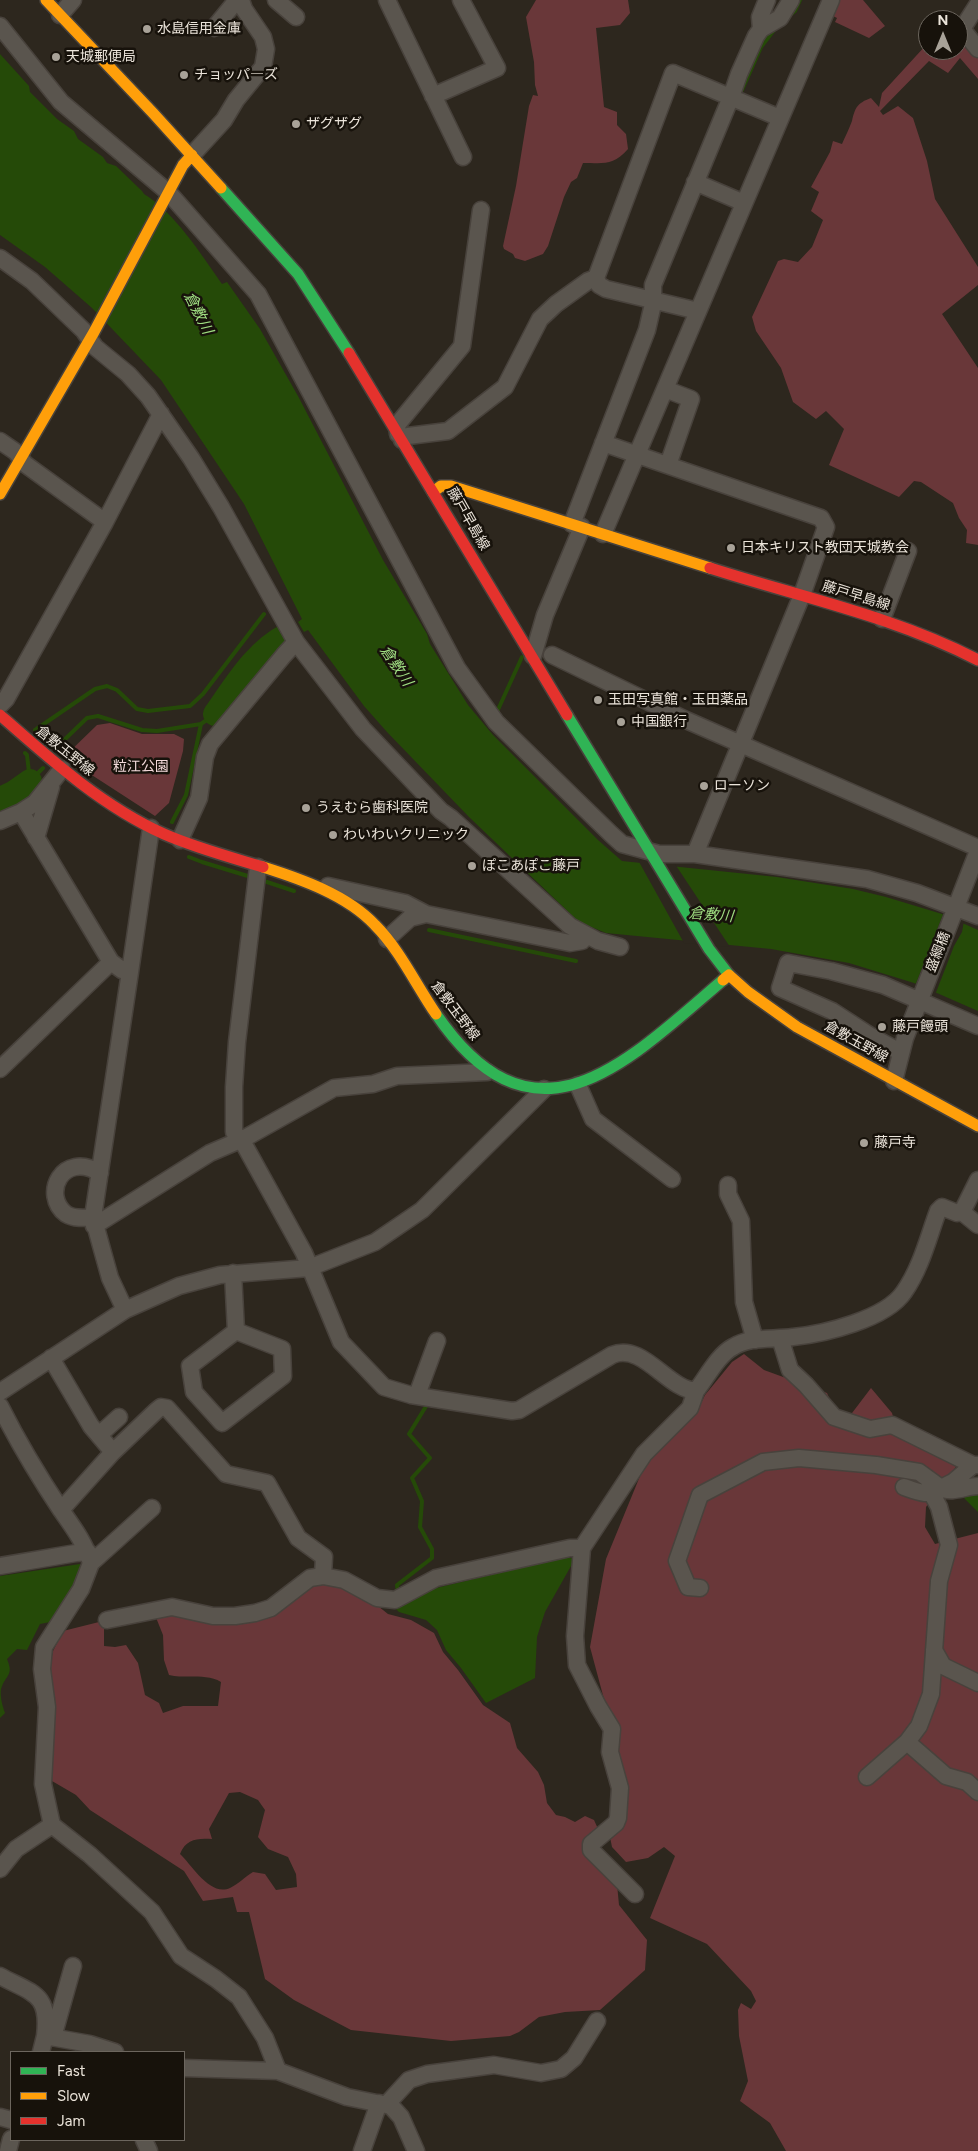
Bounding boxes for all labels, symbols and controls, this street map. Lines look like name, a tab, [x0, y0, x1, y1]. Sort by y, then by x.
north arrow	[918, 10, 968, 60]
text: N	[938, 12, 948, 29]
place label: 水島信用金庫	[157, 21, 241, 37]
marker: 水島信用金庫	[141, 23, 153, 35]
place label: 天城郵便局	[66, 49, 136, 65]
marker: 天城郵便局	[50, 51, 62, 63]
place label: チョッパ―ズ	[194, 67, 278, 83]
marker: チョッパ―ズ	[178, 69, 190, 81]
place label: ザグザグ	[306, 116, 362, 132]
marker: ザグザグ	[290, 118, 302, 130]
water label: 倉敷川	[180, 289, 216, 337]
street label: 藤戸早島線	[443, 484, 493, 554]
place label: 日本キリスト教団天城教会	[741, 540, 909, 556]
marker: 日本キリスト教団天城教会	[725, 542, 737, 554]
street label: 藤戸早島線	[820, 578, 892, 614]
water label: 倉敷川	[376, 642, 416, 690]
place label: 玉田写真館・玉田薬品	[608, 692, 748, 708]
marker: 玉田写真館・玉田薬品	[592, 694, 604, 706]
place label: 中国銀行	[631, 714, 687, 730]
marker: 中国銀行	[615, 716, 627, 728]
street label: 倉敷玉野線	[33, 722, 97, 780]
park label: 粒江公園	[113, 759, 169, 775]
place label: ローソン	[714, 778, 770, 794]
marker: ローソン	[698, 780, 710, 792]
place label: うえむら歯科医院	[316, 800, 428, 816]
marker: うえむら歯科医院	[300, 802, 312, 814]
place label: わいわいクリニック	[343, 827, 469, 843]
marker: わいわいクリニック	[327, 829, 339, 841]
place label: ぽこあぽこ藤戸	[482, 858, 580, 874]
marker: ぽこあぽこ藤戸	[466, 860, 478, 872]
water label: 倉敷川	[688, 904, 734, 926]
street label: 盛綱橋	[922, 929, 954, 975]
street label: 倉敷玉野線	[427, 978, 483, 1044]
street label: 倉敷玉野線	[821, 1018, 891, 1066]
place label: 藤戸饅頭	[892, 1019, 948, 1035]
marker: 藤戸饅頭	[876, 1021, 888, 1033]
place label: 藤戸寺	[874, 1135, 916, 1151]
marker: 藤戸寺	[858, 1137, 870, 1149]
legend	[10, 2051, 185, 2141]
text: Fast	[57, 2062, 85, 2080]
text: Slow	[57, 2087, 90, 2105]
text: Jam	[57, 2112, 85, 2130]

